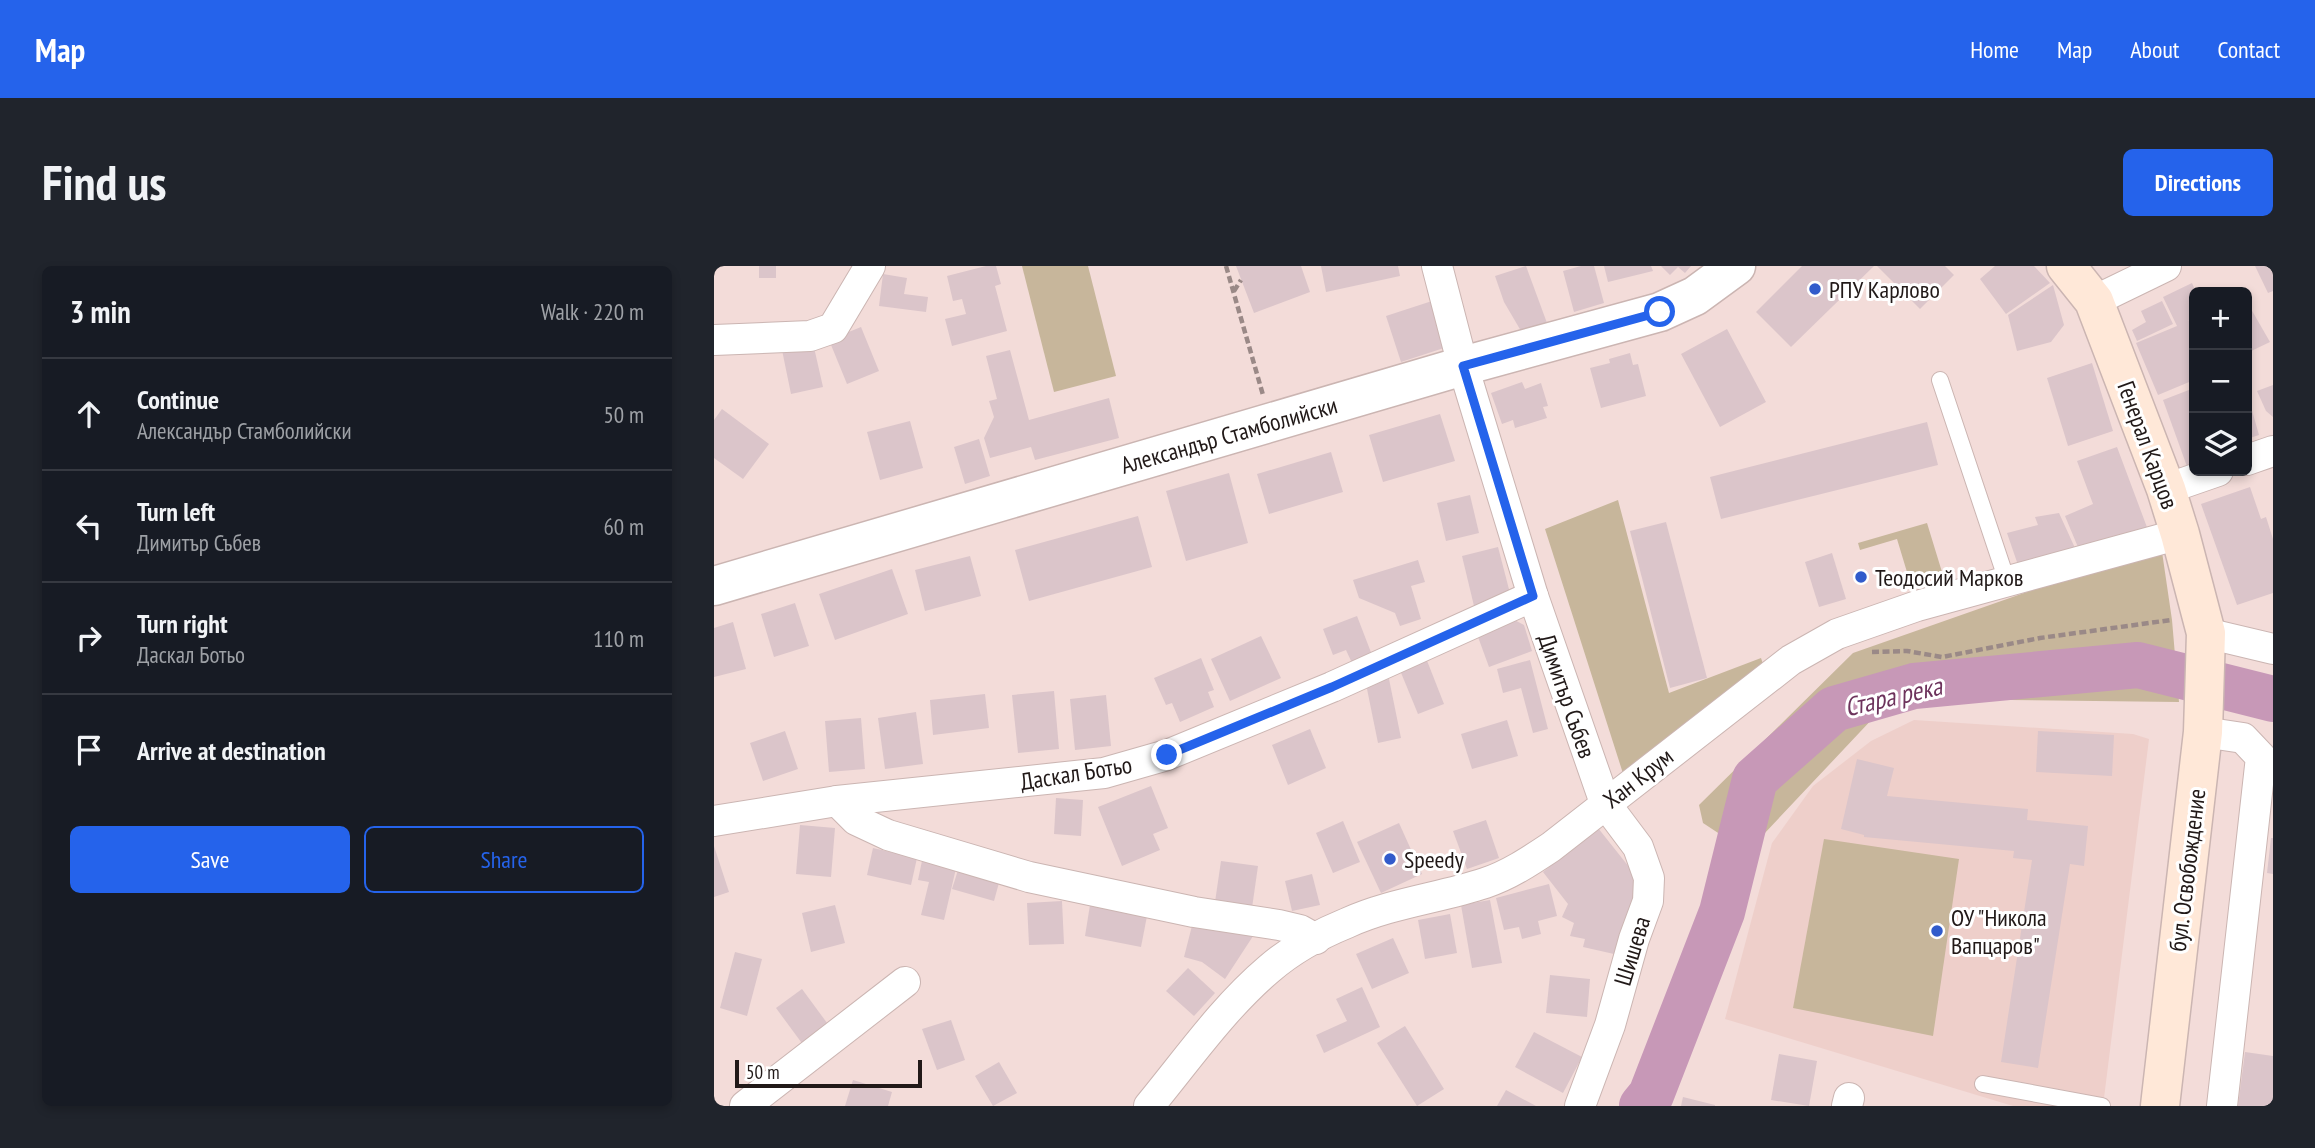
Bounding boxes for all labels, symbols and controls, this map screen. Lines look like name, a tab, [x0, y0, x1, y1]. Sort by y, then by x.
text: Map	[35, 28, 85, 71]
text: Home	[1970, 34, 2019, 65]
text: Map	[2057, 34, 2092, 65]
text: About	[2130, 34, 2179, 65]
text: Contact	[2217, 34, 2280, 65]
button: Directions	[2123, 149, 2273, 216]
text: Find us	[42, 150, 166, 214]
place label: РПУ Карлово	[1829, 274, 1940, 305]
marker: РПУ Карлово	[1807, 281, 1823, 297]
map controls	[2189, 287, 2252, 476]
button: +	[2189, 287, 2252, 350]
text: 3 min	[70, 292, 131, 331]
route start	[1644, 296, 1675, 327]
text: Walk · 220 m	[541, 297, 644, 326]
button: −	[2189, 350, 2252, 413]
street label: Генерал Карцов	[2111, 377, 2185, 513]
text: Continue	[137, 383, 219, 416]
street label: Александър Стамболийски	[1117, 389, 1341, 481]
icon: ahead	[70, 395, 108, 433]
text: 50 m	[603, 400, 644, 429]
button: layers	[2189, 413, 2252, 476]
text: Александър Стамболийски	[137, 416, 352, 445]
text: Turn left	[137, 495, 215, 528]
icon: left	[70, 507, 108, 545]
text: 60 m	[603, 512, 644, 541]
text: Димитър Събев	[137, 528, 261, 557]
place label: Теодосий Марков	[1875, 562, 2023, 593]
marker: Теодосий Марков	[1853, 569, 1869, 585]
text: Turn right	[137, 607, 228, 640]
icon: right	[70, 619, 108, 657]
text: 110 m	[593, 624, 644, 653]
street label: Димитър Събев	[1531, 630, 1603, 762]
text: Даскал Ботьо	[137, 640, 245, 669]
water label: Стара река	[1841, 668, 1947, 723]
icon: arrive	[70, 731, 108, 769]
text: Arrive at destination	[137, 734, 326, 767]
route end	[1151, 739, 1182, 770]
street label: Хан Крум	[1597, 741, 1679, 815]
street label: Даскал Ботьо	[1018, 749, 1134, 797]
street label: бул. Освобождение	[2162, 787, 2212, 953]
button: Save	[70, 826, 350, 893]
button: Share	[364, 826, 644, 893]
place label: Speedy	[1404, 844, 1464, 875]
marker: Speedy	[1382, 851, 1398, 867]
place label: ОУ "Никола Вапцаров"	[1951, 902, 2047, 961]
street label: Шишева	[1607, 913, 1657, 989]
marker: ОУ "Никола Вапцаров"	[1929, 923, 1945, 939]
scale bar	[735, 1057, 922, 1089]
text: 50 m	[746, 1060, 780, 1084]

